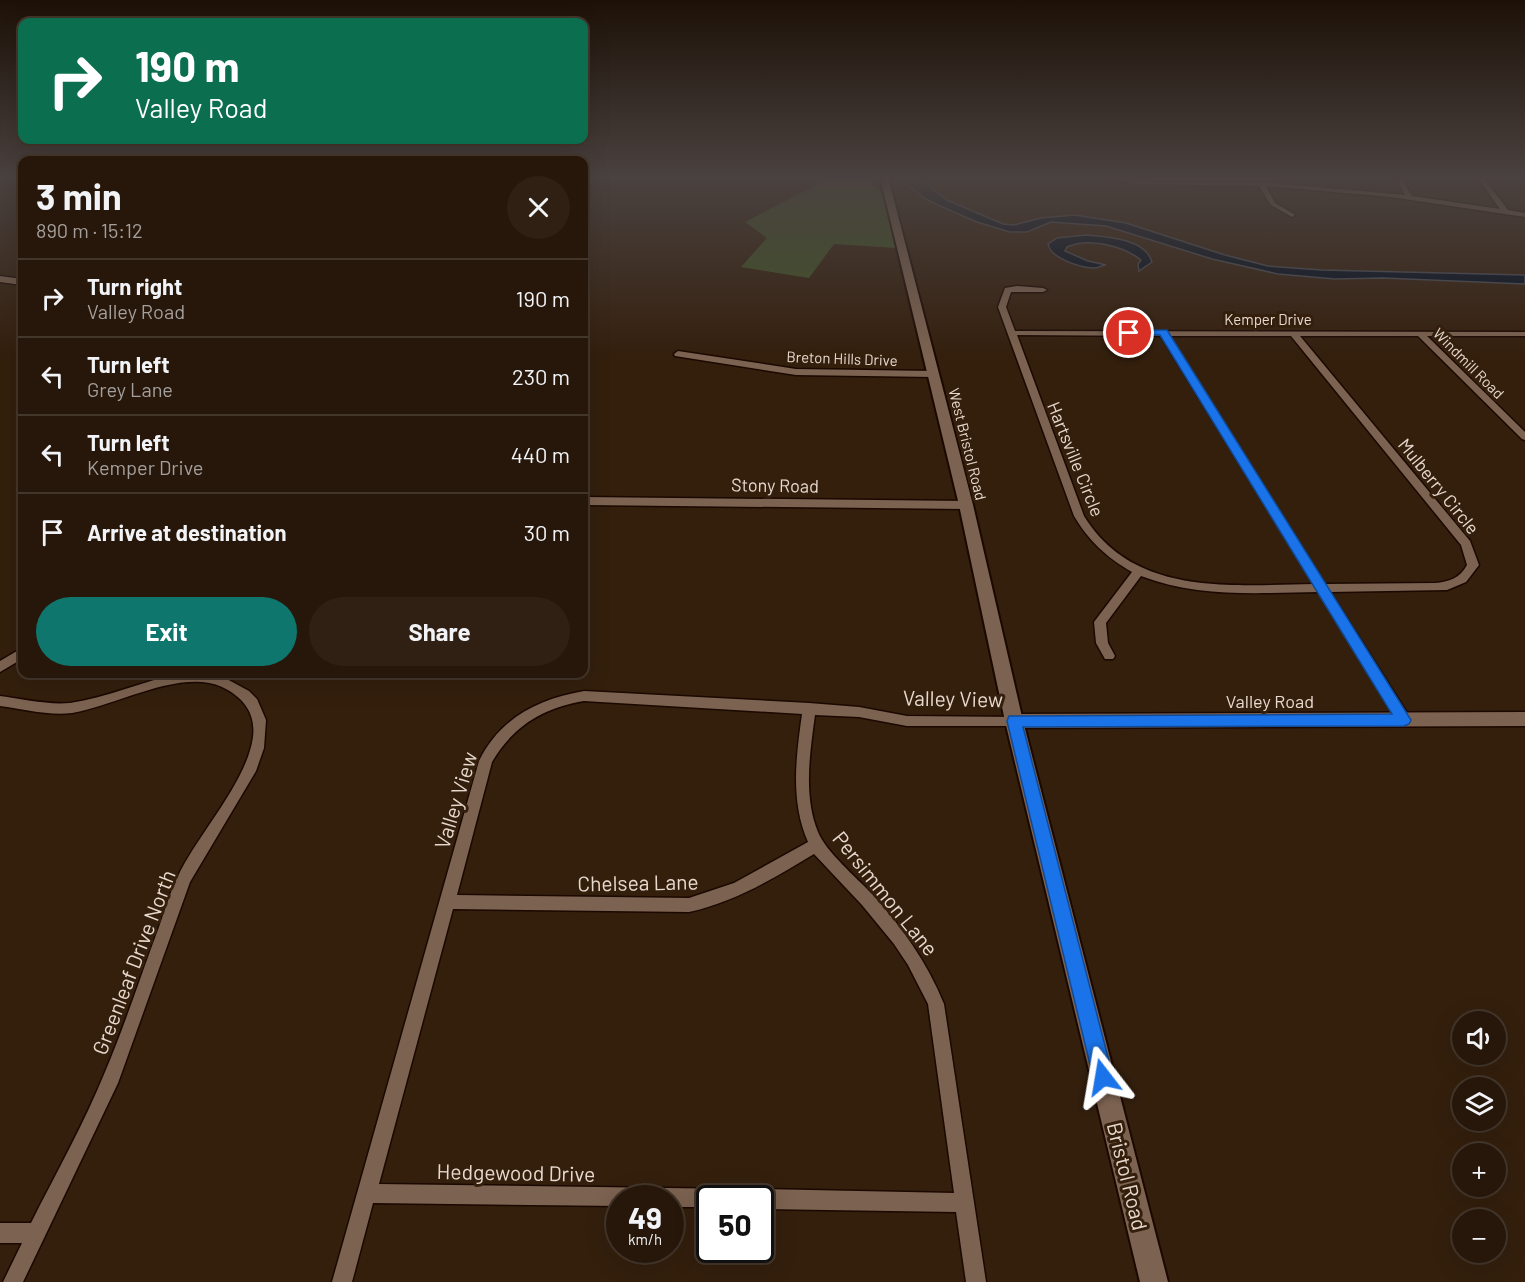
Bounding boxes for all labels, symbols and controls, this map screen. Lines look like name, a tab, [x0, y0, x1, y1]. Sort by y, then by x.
text: 190 m	[135, 40, 240, 90]
icon: right	[36, 42, 114, 120]
text: Valley Road	[135, 91, 267, 123]
text: 3 min	[36, 174, 122, 217]
button: close	[507, 176, 570, 239]
text: 890 m · 15:12	[36, 218, 143, 242]
text: Turn right	[87, 273, 182, 299]
icon: right	[36, 282, 69, 315]
text: 190 m	[516, 285, 570, 311]
text: Valley Road	[87, 299, 185, 323]
pin	[1103, 307, 1154, 358]
street label: Kemper Drive	[1224, 310, 1312, 328]
icon: arrive	[1112, 316, 1145, 349]
street label: Windmill Road	[1430, 324, 1508, 402]
street label: Breton Hills Drive	[786, 347, 898, 369]
text: Turn left	[87, 351, 170, 377]
icon: left	[36, 360, 69, 393]
text: 230 m	[512, 363, 570, 389]
text: Grey Lane	[87, 377, 173, 401]
street label: West Bristol Road	[945, 386, 991, 502]
street label: Hartsville Circle	[1043, 398, 1109, 520]
text: Turn left	[87, 429, 170, 455]
street label: Mulberry Circle	[1394, 434, 1484, 538]
icon: left	[36, 438, 69, 471]
text: 440 m	[511, 441, 570, 467]
text: Kemper Drive	[87, 455, 204, 479]
street label: Stony Road	[731, 473, 819, 497]
icon: arrive	[36, 516, 69, 549]
text: Arrive at destination	[87, 519, 286, 545]
text: 30 m	[524, 519, 570, 545]
button: Exit	[36, 597, 297, 666]
button: Share	[309, 597, 570, 666]
street label: Valley View	[903, 685, 1003, 711]
street label: Valley Road	[1226, 690, 1314, 712]
street label: Valley View	[428, 748, 482, 852]
street label: Persimmon Lane	[828, 826, 944, 960]
street label: Greenleaf Drive North	[86, 866, 180, 1058]
street label: Chelsea Lane	[577, 868, 699, 896]
map controls	[1452, 1011, 1506, 1263]
button: sound	[1452, 1011, 1506, 1065]
position arrow	[1071, 1045, 1135, 1109]
button: layers	[1452, 1077, 1506, 1131]
street label: Bristol Road	[1103, 1119, 1153, 1233]
button: +	[1452, 1143, 1506, 1197]
street label: Hedgewood Drive	[436, 1158, 596, 1186]
speed limit sign: 50	[696, 1185, 774, 1263]
text: 49	[628, 1199, 662, 1235]
button: −	[1452, 1209, 1506, 1263]
text: km/h	[628, 1230, 662, 1248]

